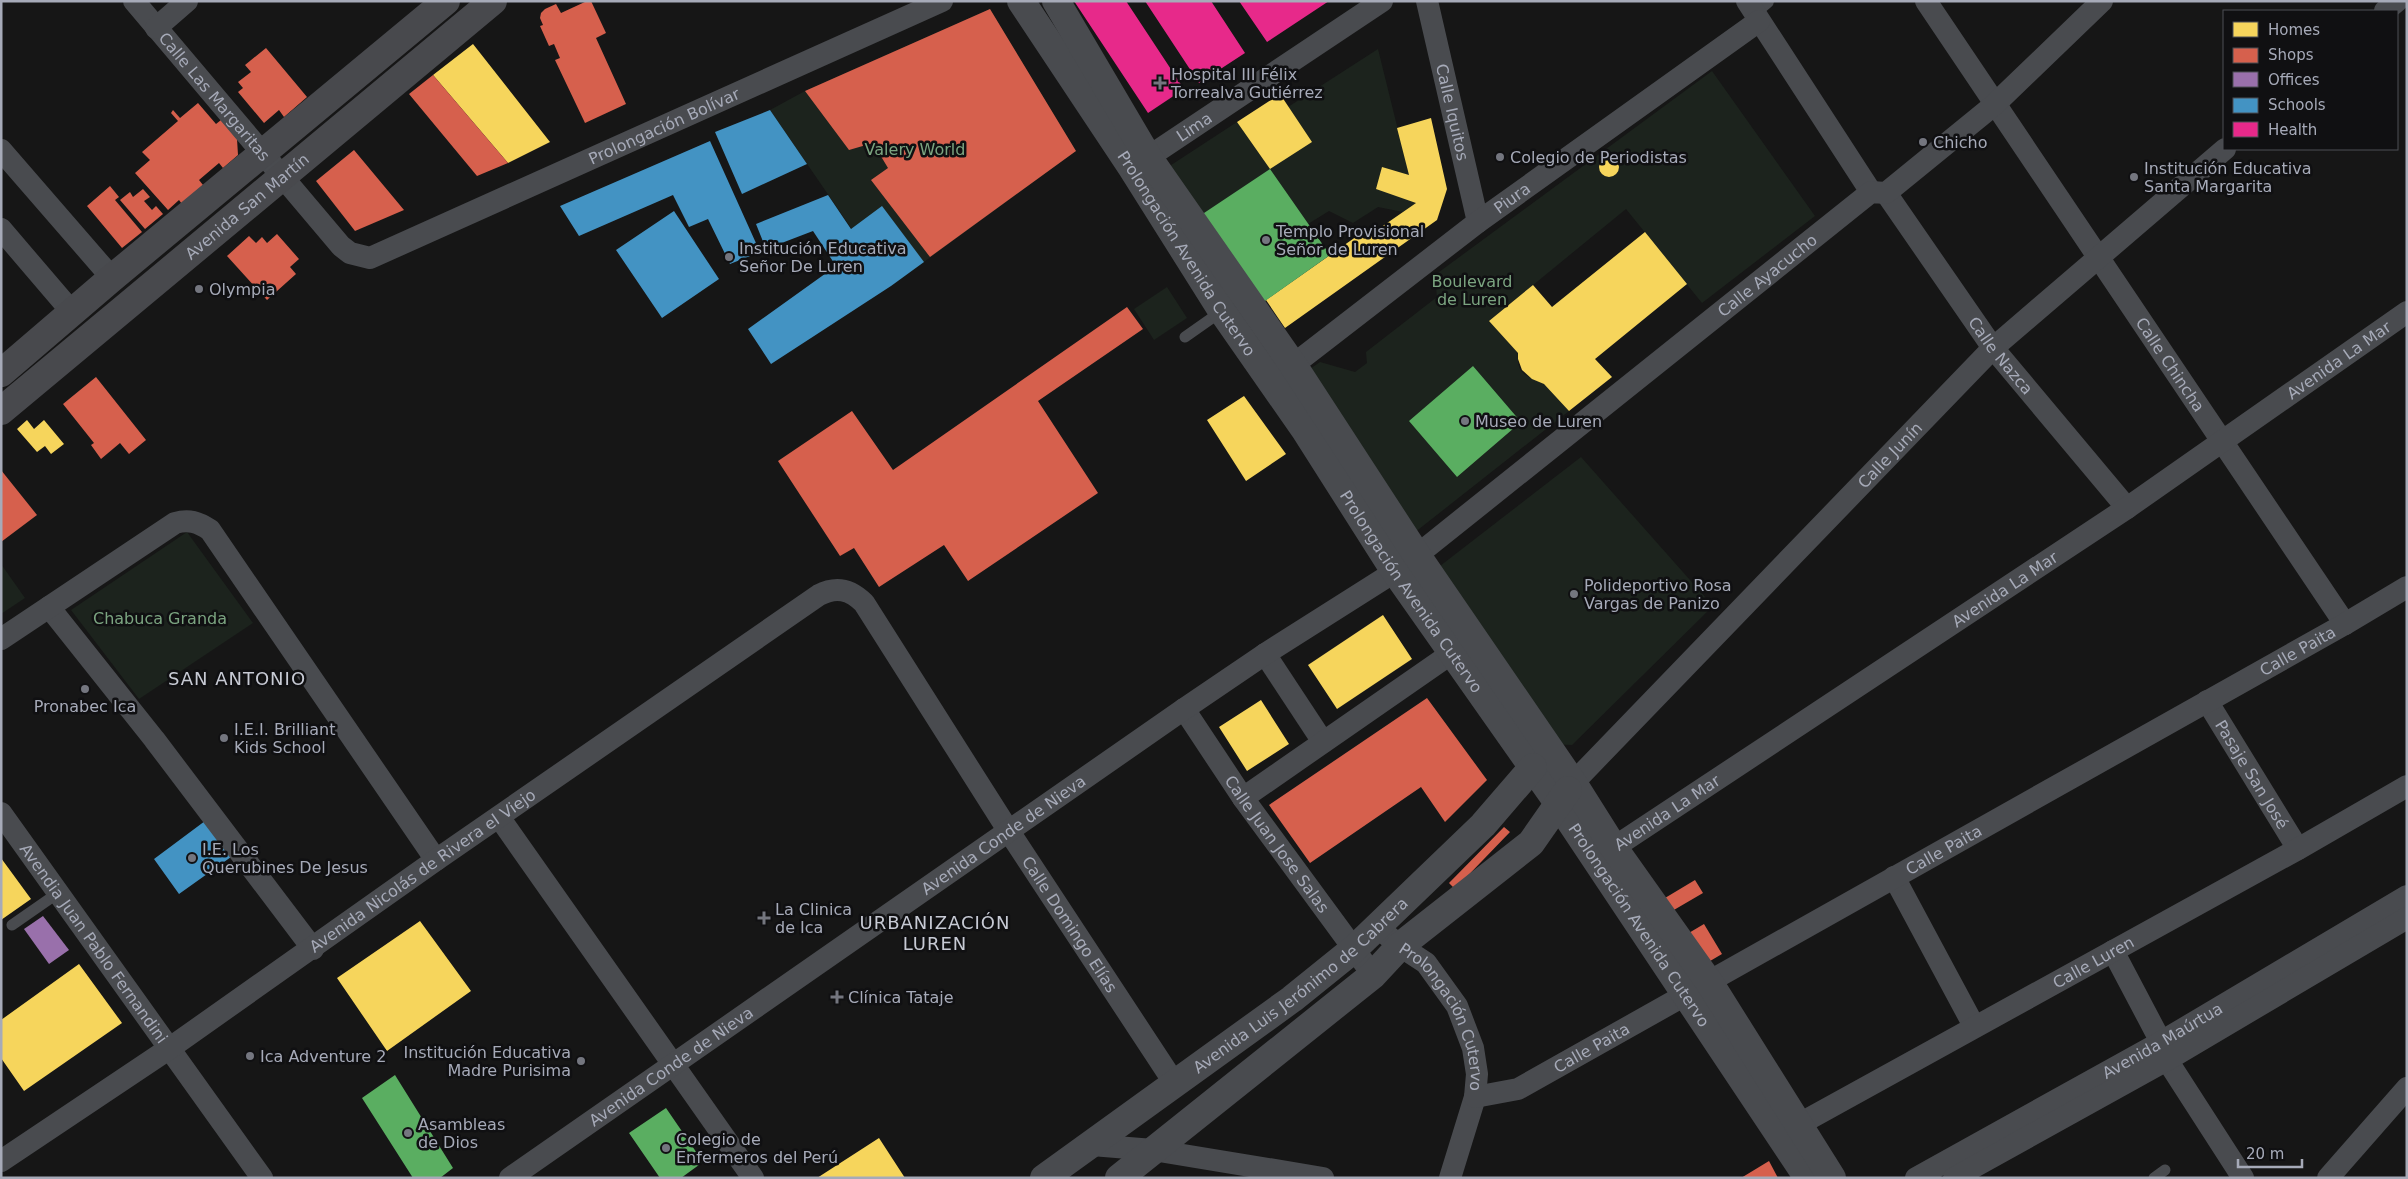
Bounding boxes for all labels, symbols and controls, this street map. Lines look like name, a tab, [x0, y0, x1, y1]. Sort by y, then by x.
legend	[2223, 10, 2398, 150]
text: Homes	[2268, 21, 2320, 39]
street label: Calle Las Margaritas	[155, 28, 274, 165]
text: Shops	[2268, 46, 2314, 64]
street label: Calle Iquitos	[1432, 62, 1473, 162]
place label: Hospital III Félix Torrealva Gutiérrez	[1170, 65, 1323, 102]
text: Offices	[2268, 71, 2320, 89]
marker: Hospital III Félix Torrealva Gutiérrez	[1153, 76, 1167, 90]
street label: Prolongación Bolívar	[585, 84, 743, 168]
text: Schools	[2268, 96, 2326, 114]
street label: Lima	[1173, 108, 1215, 145]
text: Health	[2268, 121, 2317, 139]
place label: Chicho	[1933, 133, 1987, 152]
marker: Chicho	[1917, 136, 1929, 148]
park label: Valery World	[865, 140, 965, 159]
street label: Prolongación Avenida Cutervo	[1114, 147, 1260, 360]
place label: Colegio de Periodistas	[1510, 148, 1687, 167]
street label: Avenida San Martín	[181, 149, 313, 263]
marker: Colegio de Periodistas	[1494, 151, 1506, 163]
place label: Institución Educativa Santa Margarita	[2144, 159, 2312, 196]
marker: Institución Educativa Santa Margarita	[2128, 171, 2140, 183]
street label: Piura	[1490, 178, 1534, 217]
place label: Templo Provisional Señor de Luren	[1275, 222, 1424, 259]
street label: Calle Ayacucho	[1714, 230, 1820, 321]
marker: Templo Provisional Señor de Luren	[1260, 234, 1272, 246]
place label: Institución Educativa Señor De Luren	[739, 239, 907, 276]
marker: Institución Educativa Señor De Luren	[723, 251, 735, 263]
park label: Boulevard de Luren	[1432, 272, 1512, 309]
place label: Olympia	[209, 280, 276, 299]
marker: Olympia	[193, 283, 205, 295]
street label: Calle Nazca	[1965, 313, 2037, 398]
street label: Calle Chincha	[2132, 314, 2209, 415]
street label: Avenida La Mar	[2283, 317, 2395, 403]
place label: Museo de Luren	[1475, 412, 1602, 431]
marker: Museo de Luren	[1459, 415, 1471, 427]
street label: Calle Junín	[1854, 418, 1926, 492]
street label: Prolongación Avenida Cutervo	[1336, 487, 1487, 696]
street label: Avenida La Mar	[1948, 547, 2062, 631]
place label: Polideportivo Rosa Vargas de Panizo	[1584, 576, 1732, 613]
marker: Polideportivo Rosa Vargas de Panizo	[1568, 588, 1580, 600]
park label: Chabuca Granda	[93, 609, 227, 628]
street label: Calle Paita	[2256, 622, 2339, 680]
district label: SAN ANTONIO	[168, 668, 306, 689]
marker: Pronabec Ica	[79, 683, 91, 695]
place label: Pronabec Ica	[34, 697, 136, 716]
street label: Pasaje San José	[2211, 716, 2293, 832]
place label: I.E.I. Brilliant Kids School	[234, 720, 335, 757]
marker: I.E.I. Brilliant Kids School	[218, 732, 230, 744]
street label: Avenida La Mar	[1610, 770, 1724, 854]
street label: Avenida Conde de Nieva	[918, 771, 1089, 898]
street label: Calle Juan Jose Salas	[1221, 772, 1333, 916]
street label: Avenida Nicolás de Rivera el Viejo	[306, 785, 539, 956]
street label: Prolongación Avenida Cutervo	[1565, 820, 1714, 1030]
street label: Calle Paita	[1902, 821, 1985, 879]
street label: Avendia Juan Pablo Fernandini	[16, 840, 172, 1047]
place label: I.E. Los Querubines De Jesus	[202, 840, 368, 877]
marker: I.E. Los Querubines De Jesus	[186, 852, 198, 864]
street label: Calle Domingo Elías	[1018, 852, 1122, 996]
street label: Avenida Luis Jerónimo de Cabrera	[1189, 893, 1411, 1077]
place label: La Clinica de Ica	[775, 900, 852, 937]
marker: La Clinica de Ica	[757, 911, 771, 925]
district label: URBANIZACIÓN LUREN	[860, 912, 1010, 954]
street label: Calle Luren	[2049, 932, 2137, 992]
street label: Prolongación Cutervo	[1396, 939, 1487, 1092]
place label: Clínica Tataje	[848, 988, 954, 1007]
marker: Clínica Tataje	[830, 990, 844, 1004]
street label: Avenida Maúrtua	[2099, 998, 2226, 1082]
street label: Avenida Conde de Nieva	[585, 1002, 757, 1130]
street label: Calle Paita	[1550, 1019, 1633, 1077]
place label: Institución Educativa Madre Purisima	[403, 1043, 571, 1080]
place label: Ica Adventure 2	[260, 1047, 386, 1066]
marker: Ica Adventure 2	[244, 1050, 256, 1062]
marker: Institución Educativa Madre Purisima	[575, 1055, 587, 1067]
place label: Asambleas de Dios	[418, 1115, 505, 1152]
marker: Asambleas de Dios	[402, 1127, 414, 1139]
place label: Colegio de Enfermeros del Perú	[676, 1130, 838, 1167]
scale bar	[2238, 1136, 2302, 1168]
marker: Colegio de Enfermeros del Perú	[660, 1142, 672, 1154]
text: 20 m	[2246, 1145, 2284, 1163]

